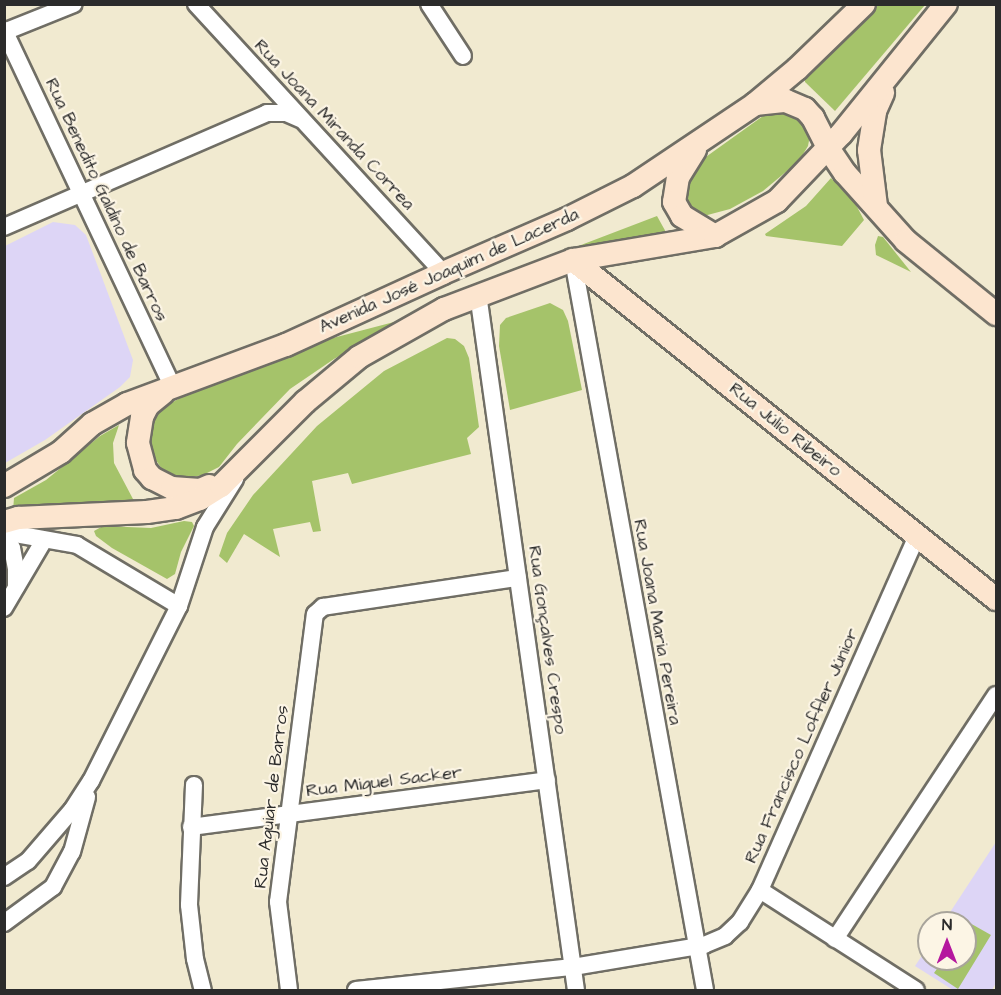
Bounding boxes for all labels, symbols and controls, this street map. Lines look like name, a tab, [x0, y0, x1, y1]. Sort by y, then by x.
street label: Rua Joana Miranda Correa	[249, 35, 419, 215]
street label: Rua Benedito Galdino de Barros	[40, 75, 172, 325]
street label: Avenida José Joaquim de Lacerda	[316, 204, 582, 338]
street label: Rua Júlio Ribeiro	[725, 378, 845, 482]
street label: Rua Joana Maria Pereira	[628, 518, 686, 726]
street label: Rua Gonçalves Crespo	[523, 544, 571, 736]
street label: Rua Francisco Loffler Júnior	[740, 625, 864, 867]
street label: Rua Aguiar de Barros	[250, 704, 294, 890]
street label: Rua Miguel Sacker	[305, 762, 463, 802]
north arrow	[917, 911, 977, 971]
text: N	[942, 914, 952, 936]

